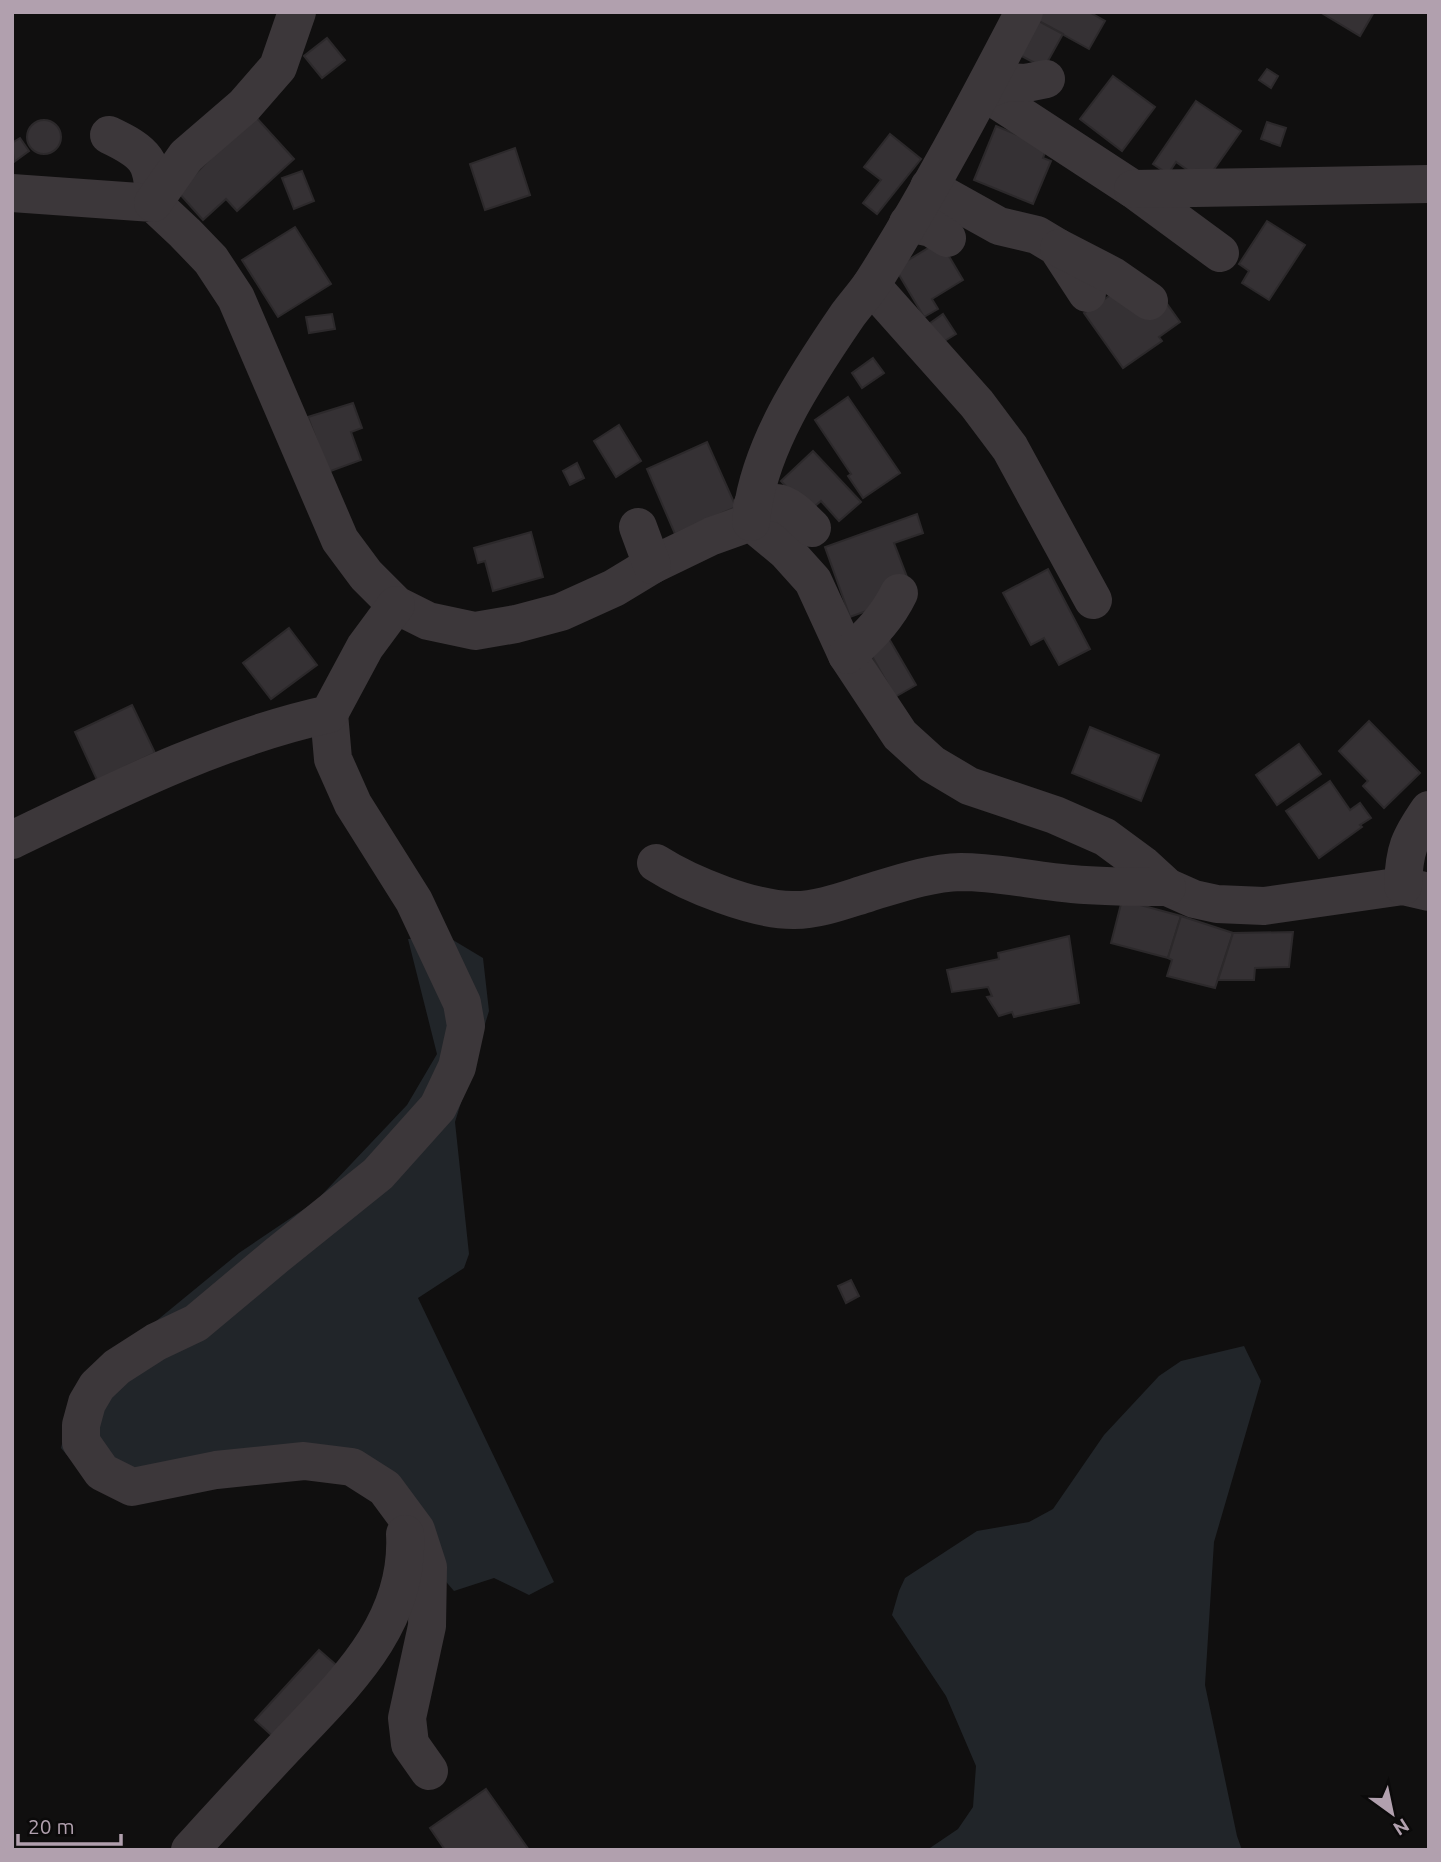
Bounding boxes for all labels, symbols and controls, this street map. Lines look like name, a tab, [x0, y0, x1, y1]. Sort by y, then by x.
north arrow	[1357, 1778, 1427, 1848]
scale bar	[18, 1802, 121, 1846]
text: 20 m	[28, 1814, 75, 1838]
text: N	[1389, 1814, 1413, 1840]

